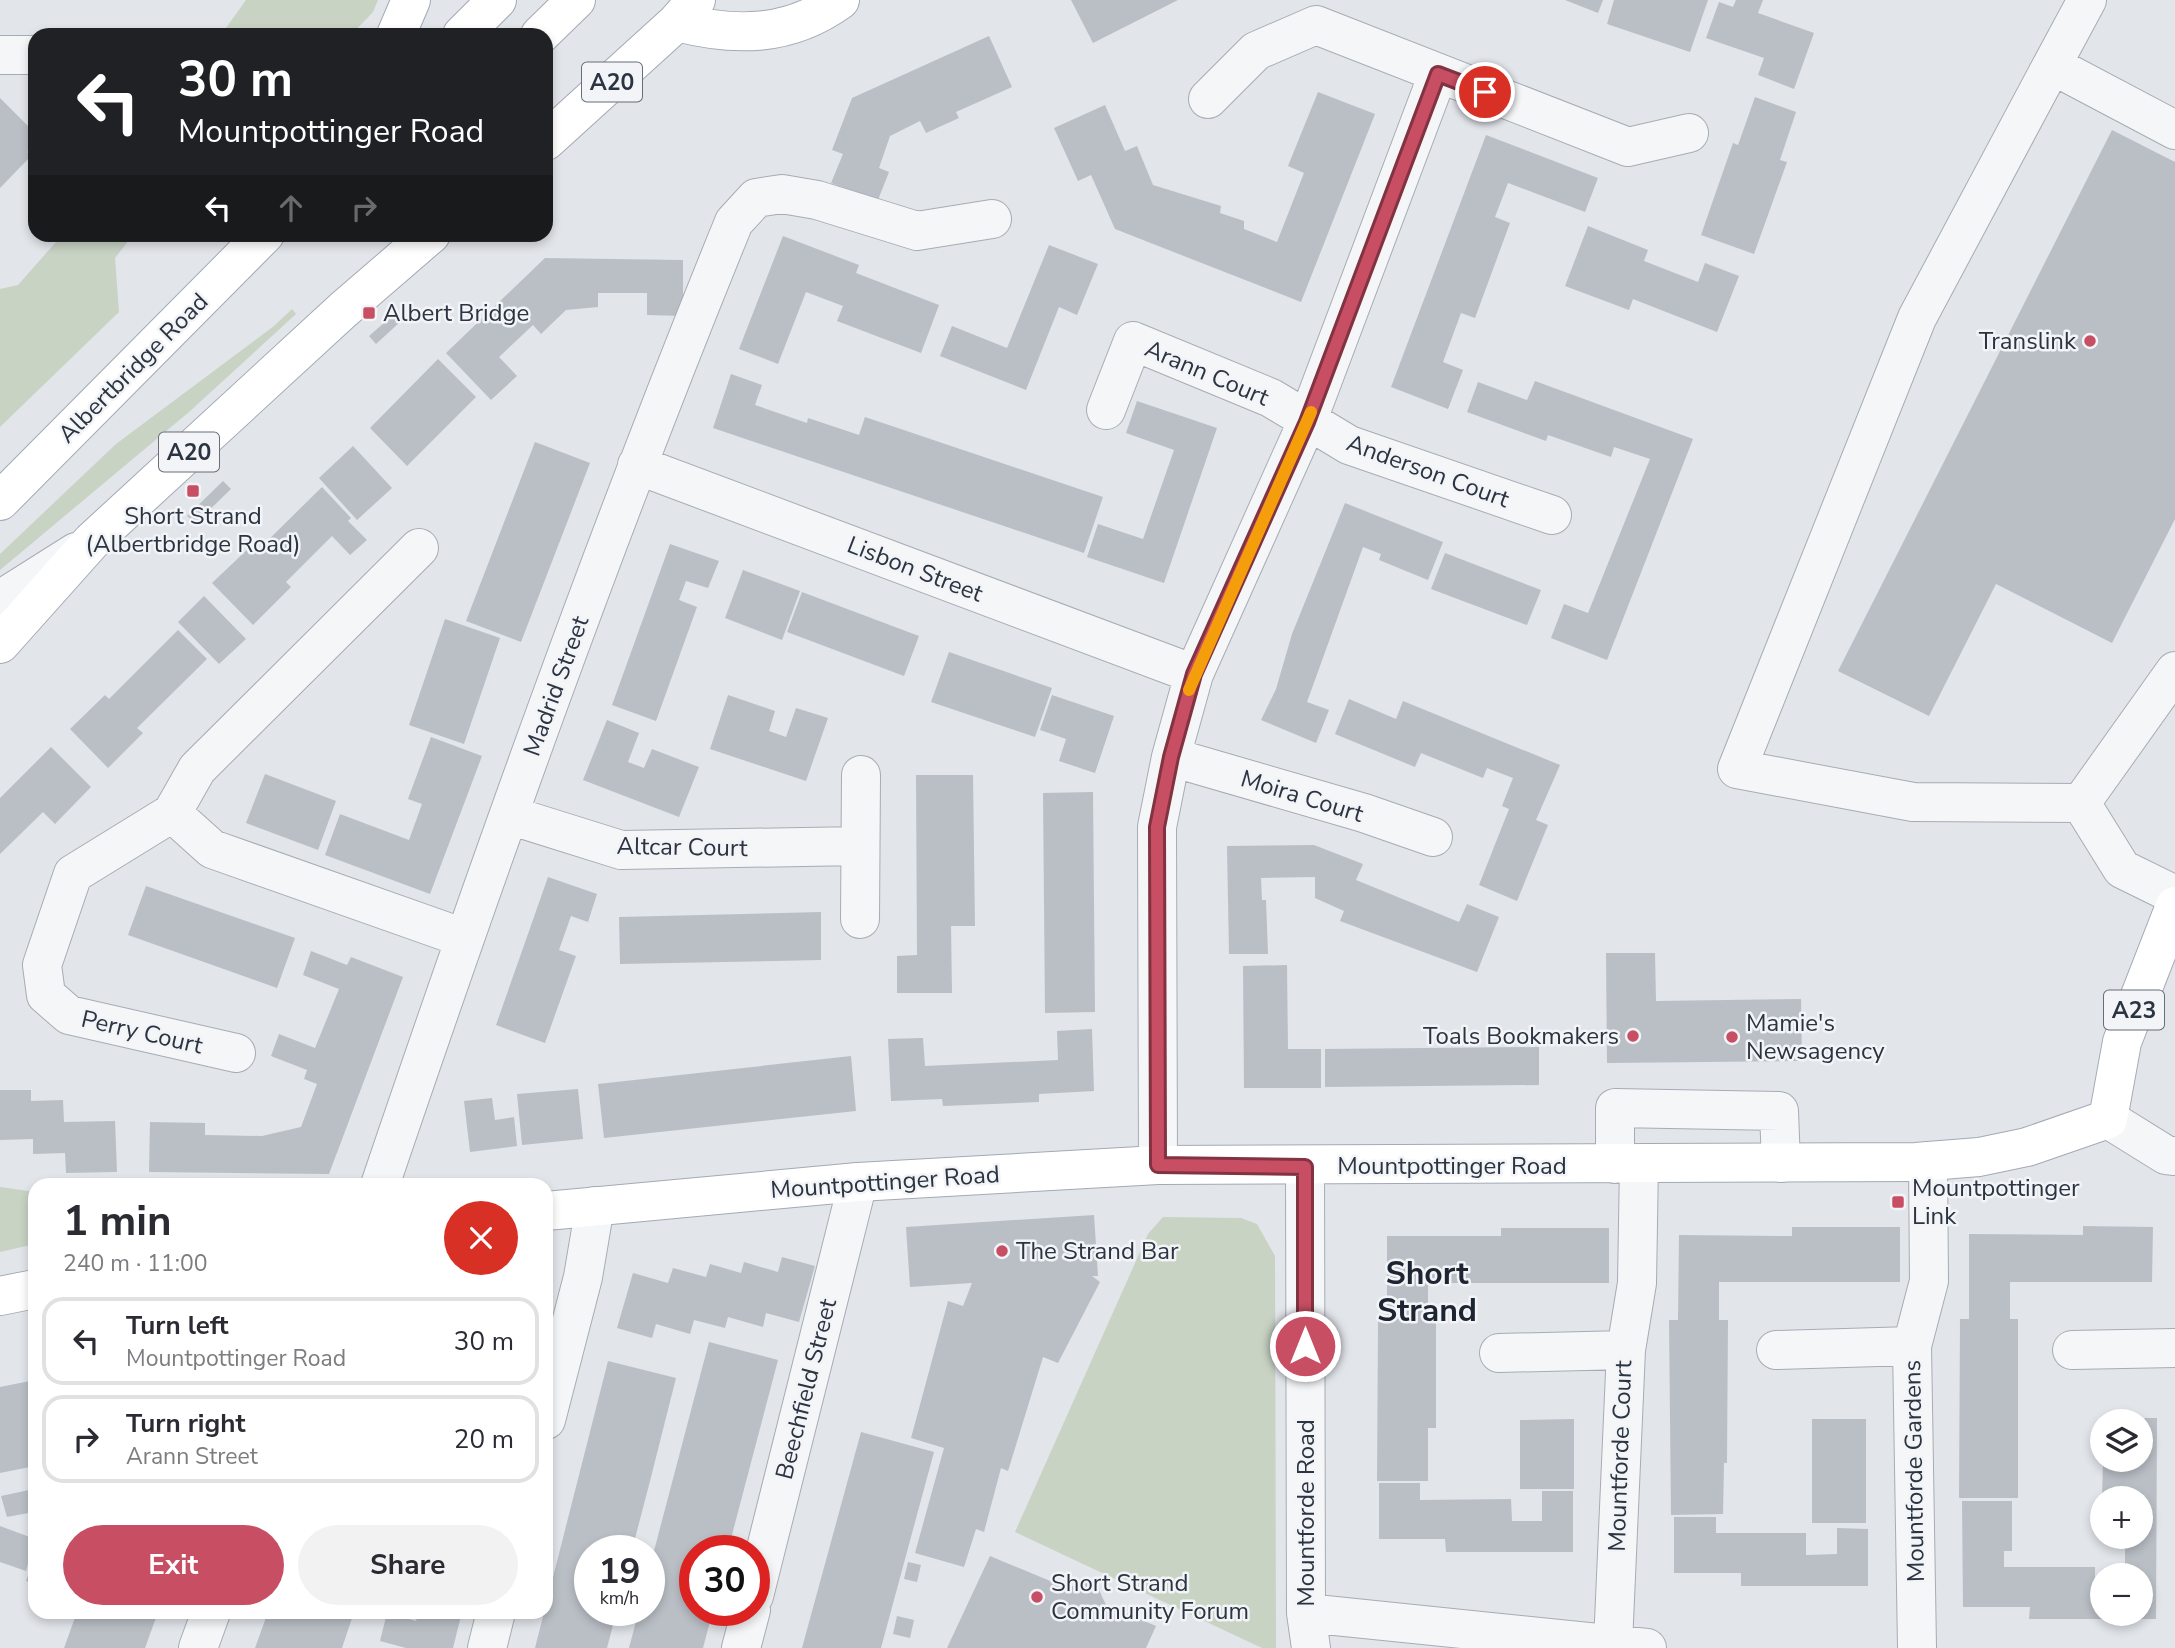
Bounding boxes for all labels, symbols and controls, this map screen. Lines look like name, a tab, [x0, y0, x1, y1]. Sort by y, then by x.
text: 30 m	[178, 46, 293, 113]
icon: left	[63, 56, 154, 147]
road number: A20	[582, 62, 642, 102]
pin	[1455, 62, 1515, 122]
icon: arrive	[1466, 73, 1504, 111]
text: Mountpottinger Road	[178, 110, 484, 153]
icon: left	[199, 189, 237, 227]
icon: ahead	[272, 189, 310, 227]
icon: right	[345, 189, 383, 227]
street label: Albertbridge Road	[51, 286, 215, 450]
place label: Albert Bridge	[383, 297, 529, 329]
marker: Albert Bridge	[361, 305, 377, 321]
place label: Translink	[1979, 325, 2077, 357]
street label: Arann Court	[1140, 333, 1274, 414]
marker: Translink	[2082, 333, 2098, 349]
street label: Anderson Court	[1342, 427, 1514, 515]
road number: A20	[159, 432, 219, 472]
marker: Short Strand (Albertbridge Road)	[185, 483, 201, 499]
place label: Short Strand (Albertbridge Road)	[85, 500, 301, 560]
street label: Lisbon Street	[843, 528, 988, 610]
street label: Madrid Street	[516, 611, 596, 761]
street label: Moira Court	[1237, 762, 1368, 830]
street label: Altcar Court	[616, 830, 748, 864]
road number: A23	[2104, 990, 2164, 1030]
street label: Perry Court	[78, 1003, 206, 1062]
place label: Mamie's Newsagency	[1746, 1007, 1885, 1067]
place label: Toals Bookmakers	[1423, 1020, 1619, 1052]
marker: Toals Bookmakers	[1625, 1028, 1641, 1044]
marker: Mamie's Newsagency	[1724, 1029, 1740, 1045]
street label: Mountpottinger Road	[1337, 1150, 1567, 1182]
street label: Mountpottinger Road	[769, 1158, 1001, 1206]
place label: Mountpottinger Link	[1912, 1172, 2080, 1232]
text: 1 min	[63, 1193, 172, 1250]
marker: Mountpottinger Link	[1890, 1194, 1906, 1210]
button: close	[444, 1201, 518, 1275]
place label: The Strand Bar	[1016, 1235, 1179, 1267]
marker: The Strand Bar	[994, 1243, 1010, 1259]
text: 240 m · 11:00	[63, 1248, 208, 1279]
district label: Short Strand	[1377, 1252, 1477, 1332]
street label: Beechfield Street	[768, 1295, 844, 1483]
text: Turn left	[126, 1308, 229, 1343]
position arrow	[1268, 1309, 1342, 1383]
icon: left	[67, 1322, 105, 1360]
text: 30 m	[454, 1324, 514, 1359]
text: Mountpottinger Road	[126, 1343, 346, 1374]
street label: Mountforde Court	[1601, 1359, 1639, 1552]
street label: Mountforde Gardens	[1896, 1360, 1932, 1582]
text: Turn right	[126, 1406, 245, 1441]
map controls	[2090, 1409, 2153, 1626]
button: layers	[2090, 1409, 2153, 1472]
street label: Mountforde Road	[1290, 1419, 1322, 1607]
icon: right	[67, 1420, 105, 1458]
text: 20 m	[454, 1422, 514, 1457]
text: Arann Street	[126, 1441, 258, 1472]
button: +	[2090, 1486, 2153, 1549]
button: Exit	[63, 1525, 284, 1605]
button: Share	[298, 1525, 518, 1605]
speed limit sign: 30	[679, 1535, 770, 1626]
text: 19	[598, 1548, 641, 1595]
button: −	[2090, 1563, 2153, 1626]
place label: Short Strand Community Forum	[1051, 1567, 1249, 1627]
text: km/h	[600, 1586, 639, 1610]
marker: Short Strand Community Forum	[1029, 1589, 1045, 1605]

